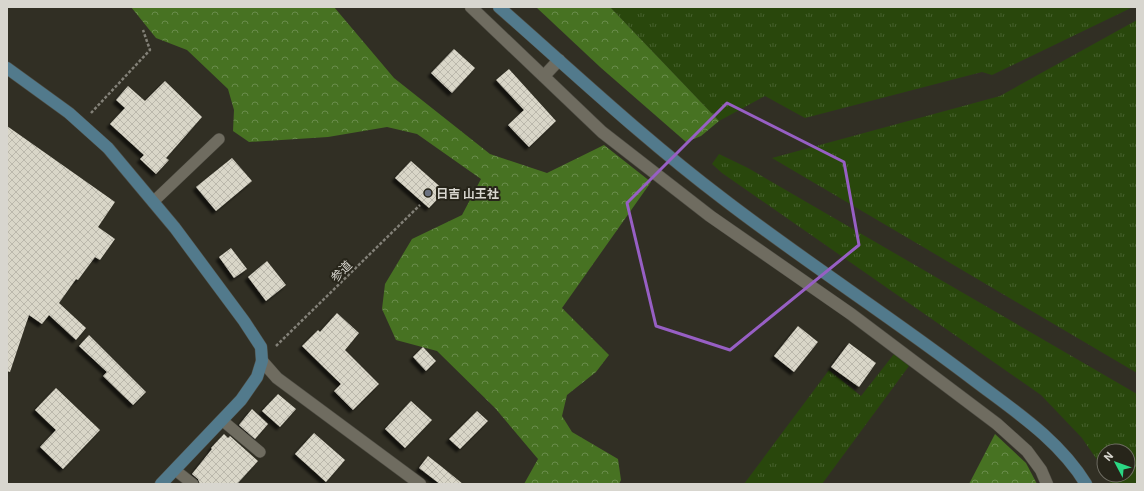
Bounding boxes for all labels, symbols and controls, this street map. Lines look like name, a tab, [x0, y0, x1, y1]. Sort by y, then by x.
place label: 日吉 山王社	[436, 186, 499, 201]
marker: 日吉 山王社	[423, 188, 433, 198]
street label: 参道	[327, 257, 355, 285]
north arrow	[1096, 443, 1136, 483]
text: N	[1101, 449, 1116, 464]

